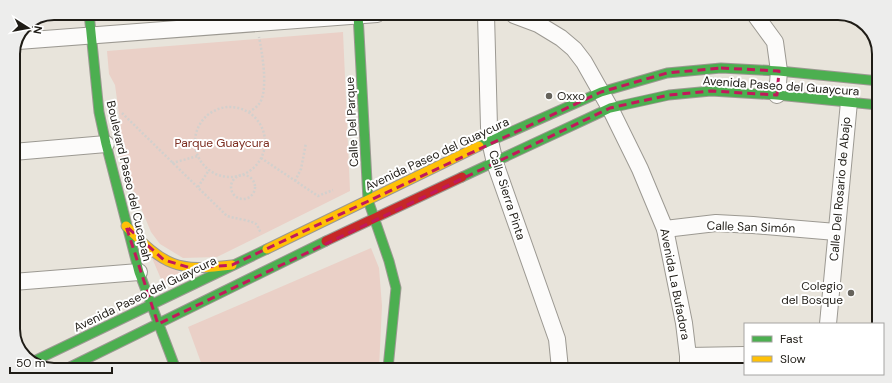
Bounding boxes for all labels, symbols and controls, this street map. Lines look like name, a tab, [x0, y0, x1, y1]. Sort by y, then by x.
north arrow	[8, 8, 48, 48]
text: N	[30, 25, 45, 35]
street label: Avenida Paseo del Guaycura	[702, 73, 860, 99]
street label: Calle Del Parque	[342, 76, 362, 167]
place label: Oxxo	[557, 88, 585, 104]
marker: Oxxo	[544, 91, 554, 101]
street label: Boulevard Paseo del Cucapah	[103, 99, 155, 263]
street label: Avenida Paseo del Guaycura	[363, 114, 511, 194]
street label: Calle Del Rosario de Abajo	[826, 116, 854, 262]
park label: Parque Guaycura	[175, 135, 269, 151]
street label: Calle Sierra Pinta	[485, 148, 529, 242]
street label: Calle San Simón	[706, 217, 796, 237]
street label: Avenida La Bufadora	[656, 227, 694, 341]
street label: Avenida Paseo del Guaycura	[71, 252, 219, 336]
place label: Colegio del Bosque	[781, 278, 843, 308]
marker: Colegio del Bosque	[846, 288, 856, 298]
legend	[744, 323, 884, 375]
text: Fast	[780, 331, 803, 347]
scale bar	[10, 349, 112, 375]
text: Slow	[780, 351, 806, 367]
text: 50 m	[16, 355, 45, 371]

